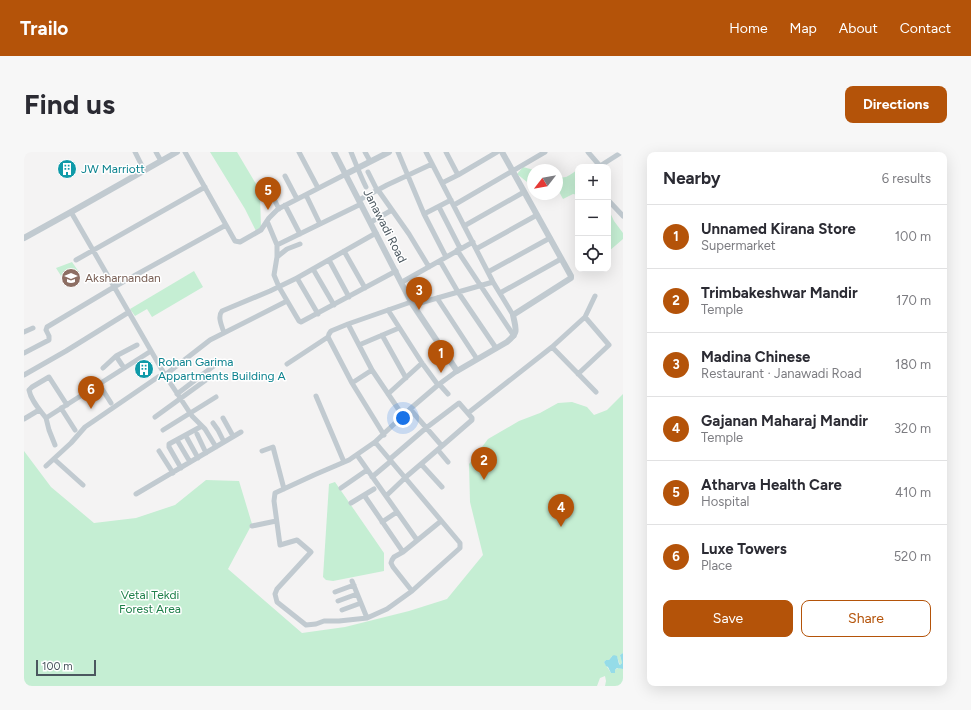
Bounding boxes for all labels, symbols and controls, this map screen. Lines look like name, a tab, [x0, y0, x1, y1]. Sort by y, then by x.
text: Trailo	[20, 17, 68, 40]
text: Home	[729, 20, 768, 37]
text: Map	[790, 20, 817, 37]
text: About	[839, 20, 878, 37]
text: Contact	[900, 20, 951, 37]
button: Directions	[845, 86, 947, 123]
text: Find us	[24, 87, 115, 121]
building icon: JW Marriott	[56, 158, 78, 180]
place label: JW Marriott	[81, 162, 145, 176]
north arrow	[527, 164, 563, 200]
map controls	[575, 164, 611, 272]
button: +	[575, 164, 611, 200]
text: Nearby	[663, 168, 721, 188]
text: 6 results	[882, 171, 931, 186]
pin: 5	[255, 177, 281, 210]
street label: Janawadi Road	[360, 187, 410, 265]
button: −	[575, 200, 611, 236]
text: Unnamed Kirana Store	[701, 220, 856, 238]
text: 1	[673, 229, 679, 244]
text: 100 m	[895, 229, 931, 244]
button: locate	[575, 236, 611, 272]
text: Supermarket	[701, 238, 776, 253]
school or university icon: Aksharnandan	[60, 267, 82, 289]
place label: Aksharnandan	[85, 271, 161, 285]
pin: 3	[406, 277, 432, 310]
text: Trimbakeshwar Mandir	[701, 284, 858, 302]
text: 2	[672, 293, 680, 308]
text: 170 m	[896, 293, 931, 308]
text: Temple	[701, 302, 743, 317]
pin: 1	[428, 340, 454, 373]
text: Madina Chinese	[701, 348, 810, 366]
place label: Rohan Garima Appartments Building A	[158, 355, 286, 383]
text: 3	[672, 357, 680, 372]
text: 180 m	[895, 357, 931, 372]
building icon: Rohan Garima Appartments Building A	[133, 358, 155, 380]
text: Restaurant · Janawadi Road	[701, 366, 862, 381]
pin: 6	[78, 376, 104, 409]
your location	[393, 408, 413, 428]
text: Gajanan Maharaj Mandir	[701, 412, 868, 430]
text: 4	[672, 421, 680, 436]
text: 320 m	[894, 421, 931, 436]
text: Temple	[701, 430, 743, 445]
pin: 2	[471, 447, 497, 480]
text: Atharva Health Care	[701, 476, 842, 494]
text: 5	[672, 485, 680, 500]
text: 410 m	[895, 485, 931, 500]
pin: 4	[548, 494, 574, 527]
text: Hospital	[701, 494, 749, 509]
text: Luxe Towers	[701, 540, 787, 558]
text: 6	[672, 549, 680, 564]
text: 520 m	[894, 549, 931, 564]
text: Place	[701, 558, 732, 573]
park label: Vetal Tekdi Forest Area	[119, 588, 181, 616]
button: Save	[663, 600, 793, 637]
button: Share	[801, 600, 931, 637]
scale bar	[36, 658, 96, 677]
text: 100 m	[42, 660, 73, 673]

